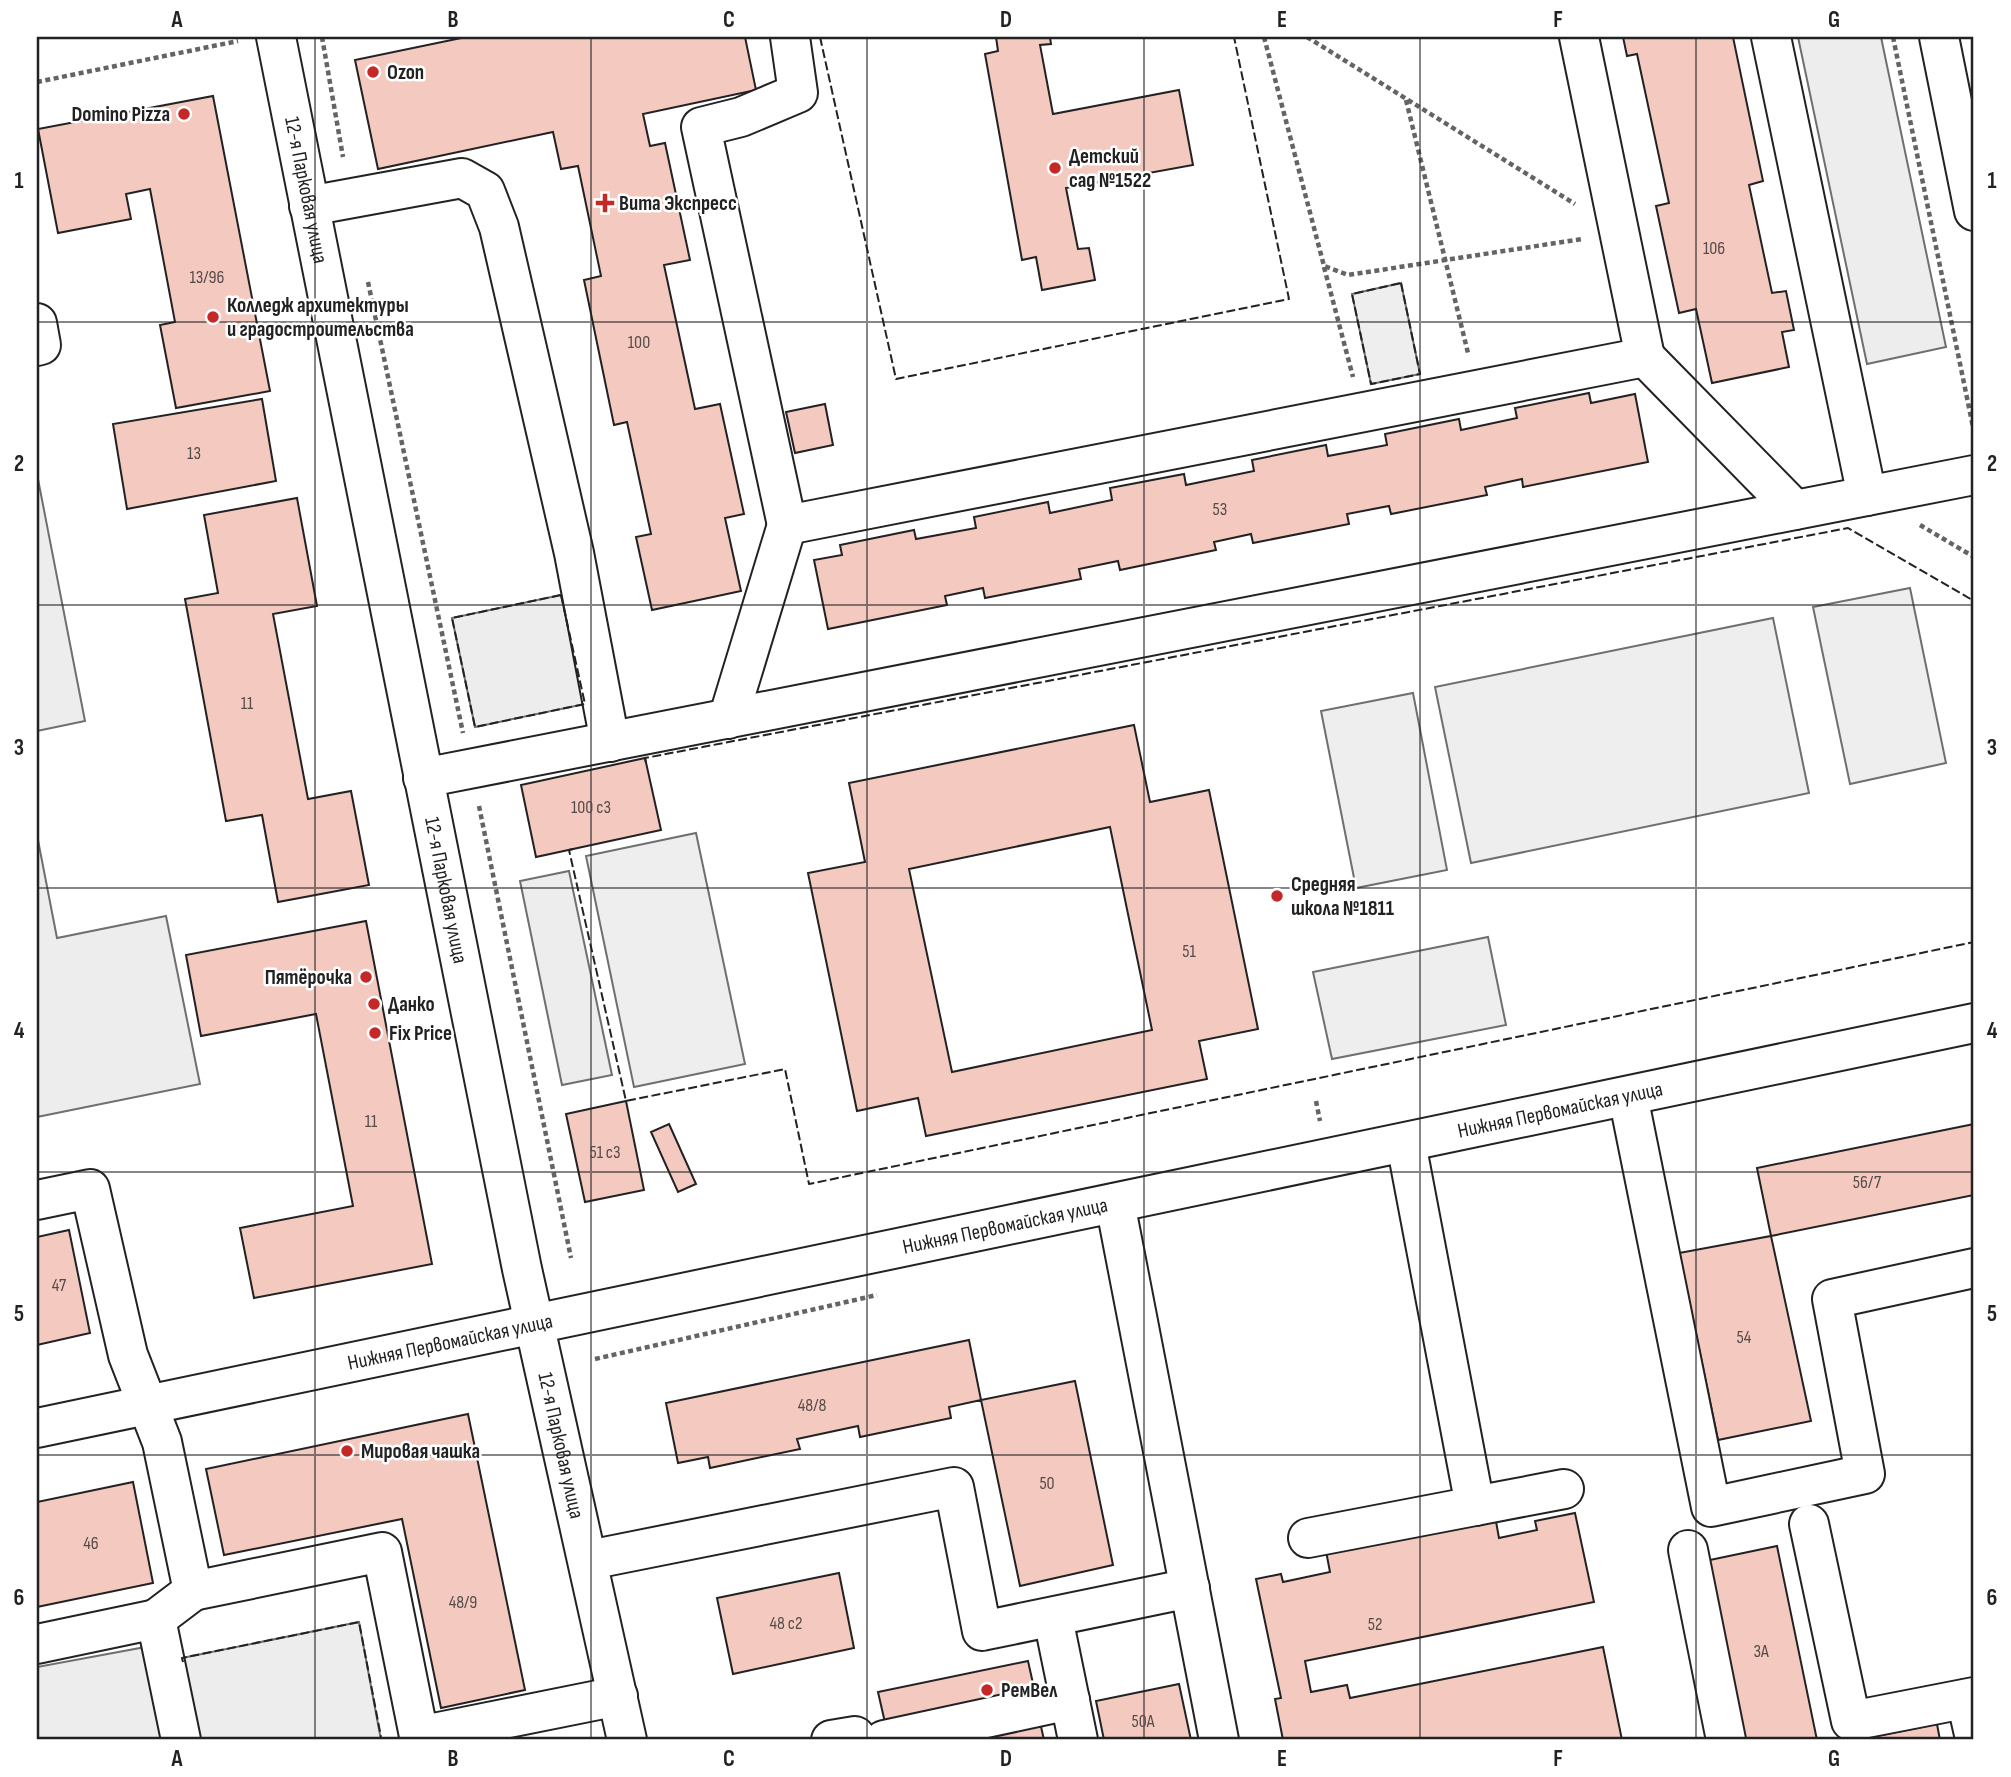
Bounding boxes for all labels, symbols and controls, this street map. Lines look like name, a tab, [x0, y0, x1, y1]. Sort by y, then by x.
text: A	[171, 6, 184, 34]
text: B	[448, 6, 459, 34]
text: C	[723, 6, 735, 34]
text: D	[1000, 6, 1012, 34]
text: E	[1277, 6, 1287, 34]
text: F	[1553, 6, 1563, 34]
text: G	[1828, 6, 1840, 34]
place label: Ozon	[387, 60, 424, 85]
marker: Ozon	[365, 64, 381, 80]
place label: Domino Pizza	[71, 102, 170, 127]
marker: Domino Pizza	[176, 106, 192, 122]
street label: 12-я Парковая улица	[279, 115, 333, 266]
place label: Детский сад №1522	[1069, 144, 1151, 193]
marker: Детский сад №1522	[1047, 160, 1063, 176]
text: 1	[14, 167, 24, 195]
text: 1	[1987, 167, 1997, 195]
place label: Вита Экспресс	[619, 191, 737, 216]
marker: Вита Экспресс	[597, 195, 613, 211]
house number: 106	[1703, 238, 1725, 259]
house number: 13/96	[190, 267, 225, 288]
place label: Колледж архитектуры и градостроительства	[227, 293, 414, 342]
marker: Колледж архитектуры и градостроительства	[205, 309, 221, 325]
house number: 100	[628, 332, 650, 353]
house number: 13	[187, 443, 201, 464]
text: 2	[14, 450, 24, 478]
text: 2	[1987, 450, 1997, 478]
house number: 53	[1213, 499, 1227, 520]
house number: 11	[241, 693, 254, 714]
text: 3	[14, 734, 24, 762]
text: 3	[1987, 734, 1997, 762]
house number: 100 с3	[571, 797, 611, 818]
street label: 12-я Парковая улица	[419, 815, 473, 966]
place label: Средняя школа №1811	[1291, 872, 1394, 921]
marker: Средняя школа №1811	[1269, 888, 1285, 904]
house number: 51	[1182, 941, 1196, 962]
place label: Пятёрочка	[265, 965, 352, 990]
marker: Пятёрочка	[358, 969, 374, 985]
place label: Данко	[388, 992, 435, 1017]
marker: Данко	[366, 996, 382, 1012]
text: 4	[14, 1017, 25, 1045]
text: 4	[1987, 1017, 1998, 1045]
place label: Fix Price	[389, 1021, 452, 1046]
marker: Fix Price	[367, 1025, 383, 1041]
street label: Нижняя Первомайская улица	[1455, 1076, 1665, 1144]
house number: 11	[365, 1111, 378, 1132]
house number: 51 с3	[589, 1142, 621, 1163]
house number: 56/7	[1853, 1172, 1882, 1193]
street label: Нижняя Первомайская улица	[900, 1192, 1110, 1260]
house number: 47	[52, 1275, 67, 1296]
text: 5	[14, 1300, 24, 1328]
text: 5	[1987, 1300, 1997, 1328]
street label: Нижняя Первомайская улица	[345, 1309, 555, 1376]
house number: 54	[1737, 1327, 1752, 1348]
street label: 12-я Парковая улица	[532, 1370, 589, 1521]
house number: 48/8	[798, 1395, 826, 1416]
place label: Мировая чашка	[361, 1439, 480, 1464]
marker: Мировая чашка	[339, 1443, 355, 1459]
house number: 50	[1039, 1473, 1055, 1494]
house number: 46	[83, 1533, 99, 1554]
text: 6	[14, 1584, 24, 1612]
text: 6	[1987, 1584, 1997, 1612]
house number: 48/9	[449, 1592, 477, 1613]
house number: 48 с2	[770, 1613, 802, 1634]
house number: 52	[1368, 1614, 1382, 1635]
house number: 3А	[1753, 1641, 1769, 1662]
place label: РемВел	[1001, 1678, 1058, 1703]
marker: РемВел	[979, 1682, 995, 1698]
house number: 50А	[1132, 1711, 1155, 1732]
text: A	[171, 1745, 184, 1773]
text: B	[448, 1745, 459, 1773]
text: C	[723, 1745, 735, 1773]
text: D	[1000, 1745, 1012, 1773]
text: E	[1277, 1745, 1287, 1773]
text: F	[1553, 1745, 1563, 1773]
text: G	[1828, 1745, 1840, 1773]

